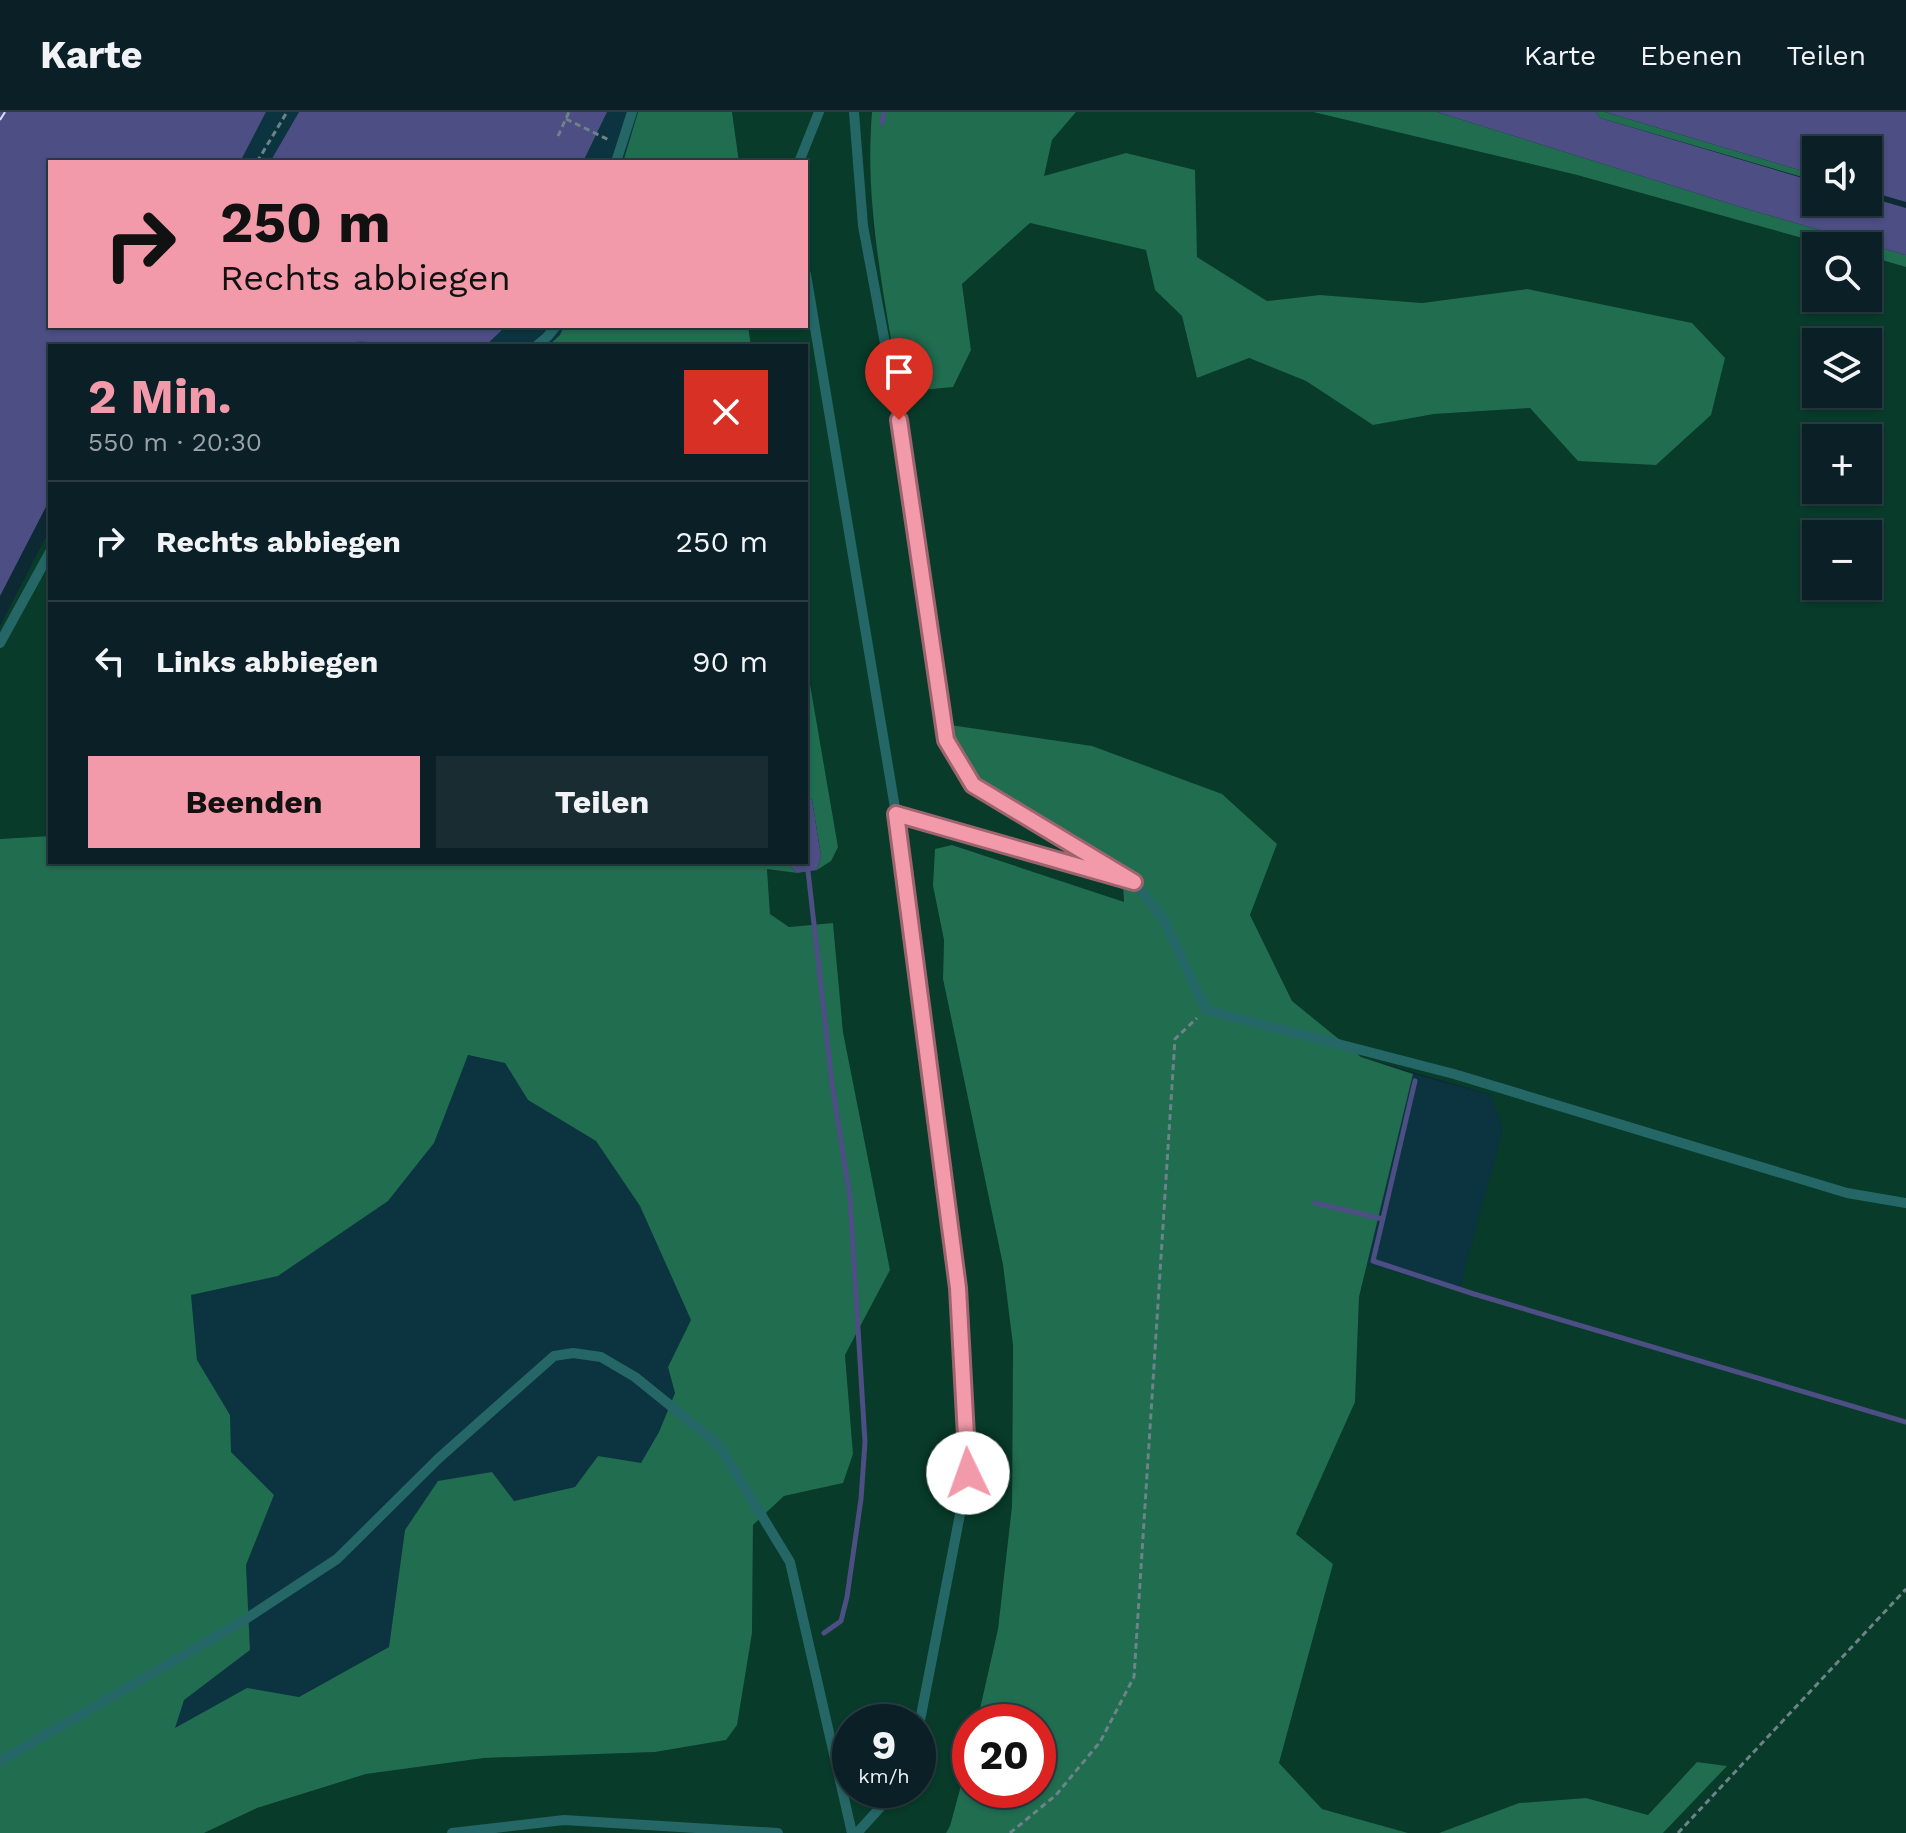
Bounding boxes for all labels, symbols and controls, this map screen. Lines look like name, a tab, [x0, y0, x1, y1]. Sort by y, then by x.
text: Karte	[40, 33, 143, 77]
text: Karte	[1524, 39, 1596, 72]
text: Ebenen	[1640, 39, 1743, 72]
text: Teilen	[1787, 39, 1866, 72]
map controls	[1802, 136, 1882, 600]
button: sound	[1802, 136, 1882, 216]
text: 250 m	[220, 190, 391, 256]
icon: right	[88, 192, 192, 296]
button: search	[1802, 232, 1882, 312]
text: Rechts abbiegen	[220, 257, 511, 299]
button: layers	[1802, 328, 1882, 408]
pin	[865, 338, 933, 420]
icon: arrive	[877, 350, 921, 394]
text: 2 Min.	[88, 368, 232, 425]
button: close	[684, 370, 768, 454]
button: +	[1802, 424, 1882, 504]
text: 550 m · 20:30	[88, 427, 262, 457]
icon: right	[88, 519, 132, 563]
button: −	[1802, 520, 1882, 600]
text: Rechts abbiegen	[156, 524, 401, 559]
text: 250 m	[676, 524, 768, 559]
icon: left	[88, 639, 132, 683]
text: Links abbiegen	[156, 644, 378, 679]
text: 90 m	[692, 644, 768, 679]
button: Beenden	[88, 756, 420, 848]
button: Teilen	[436, 756, 768, 848]
position arrow	[926, 1431, 1010, 1515]
speed limit sign: 20	[952, 1704, 1056, 1808]
text: 9	[872, 1722, 896, 1769]
text: km/h	[858, 1764, 910, 1788]

